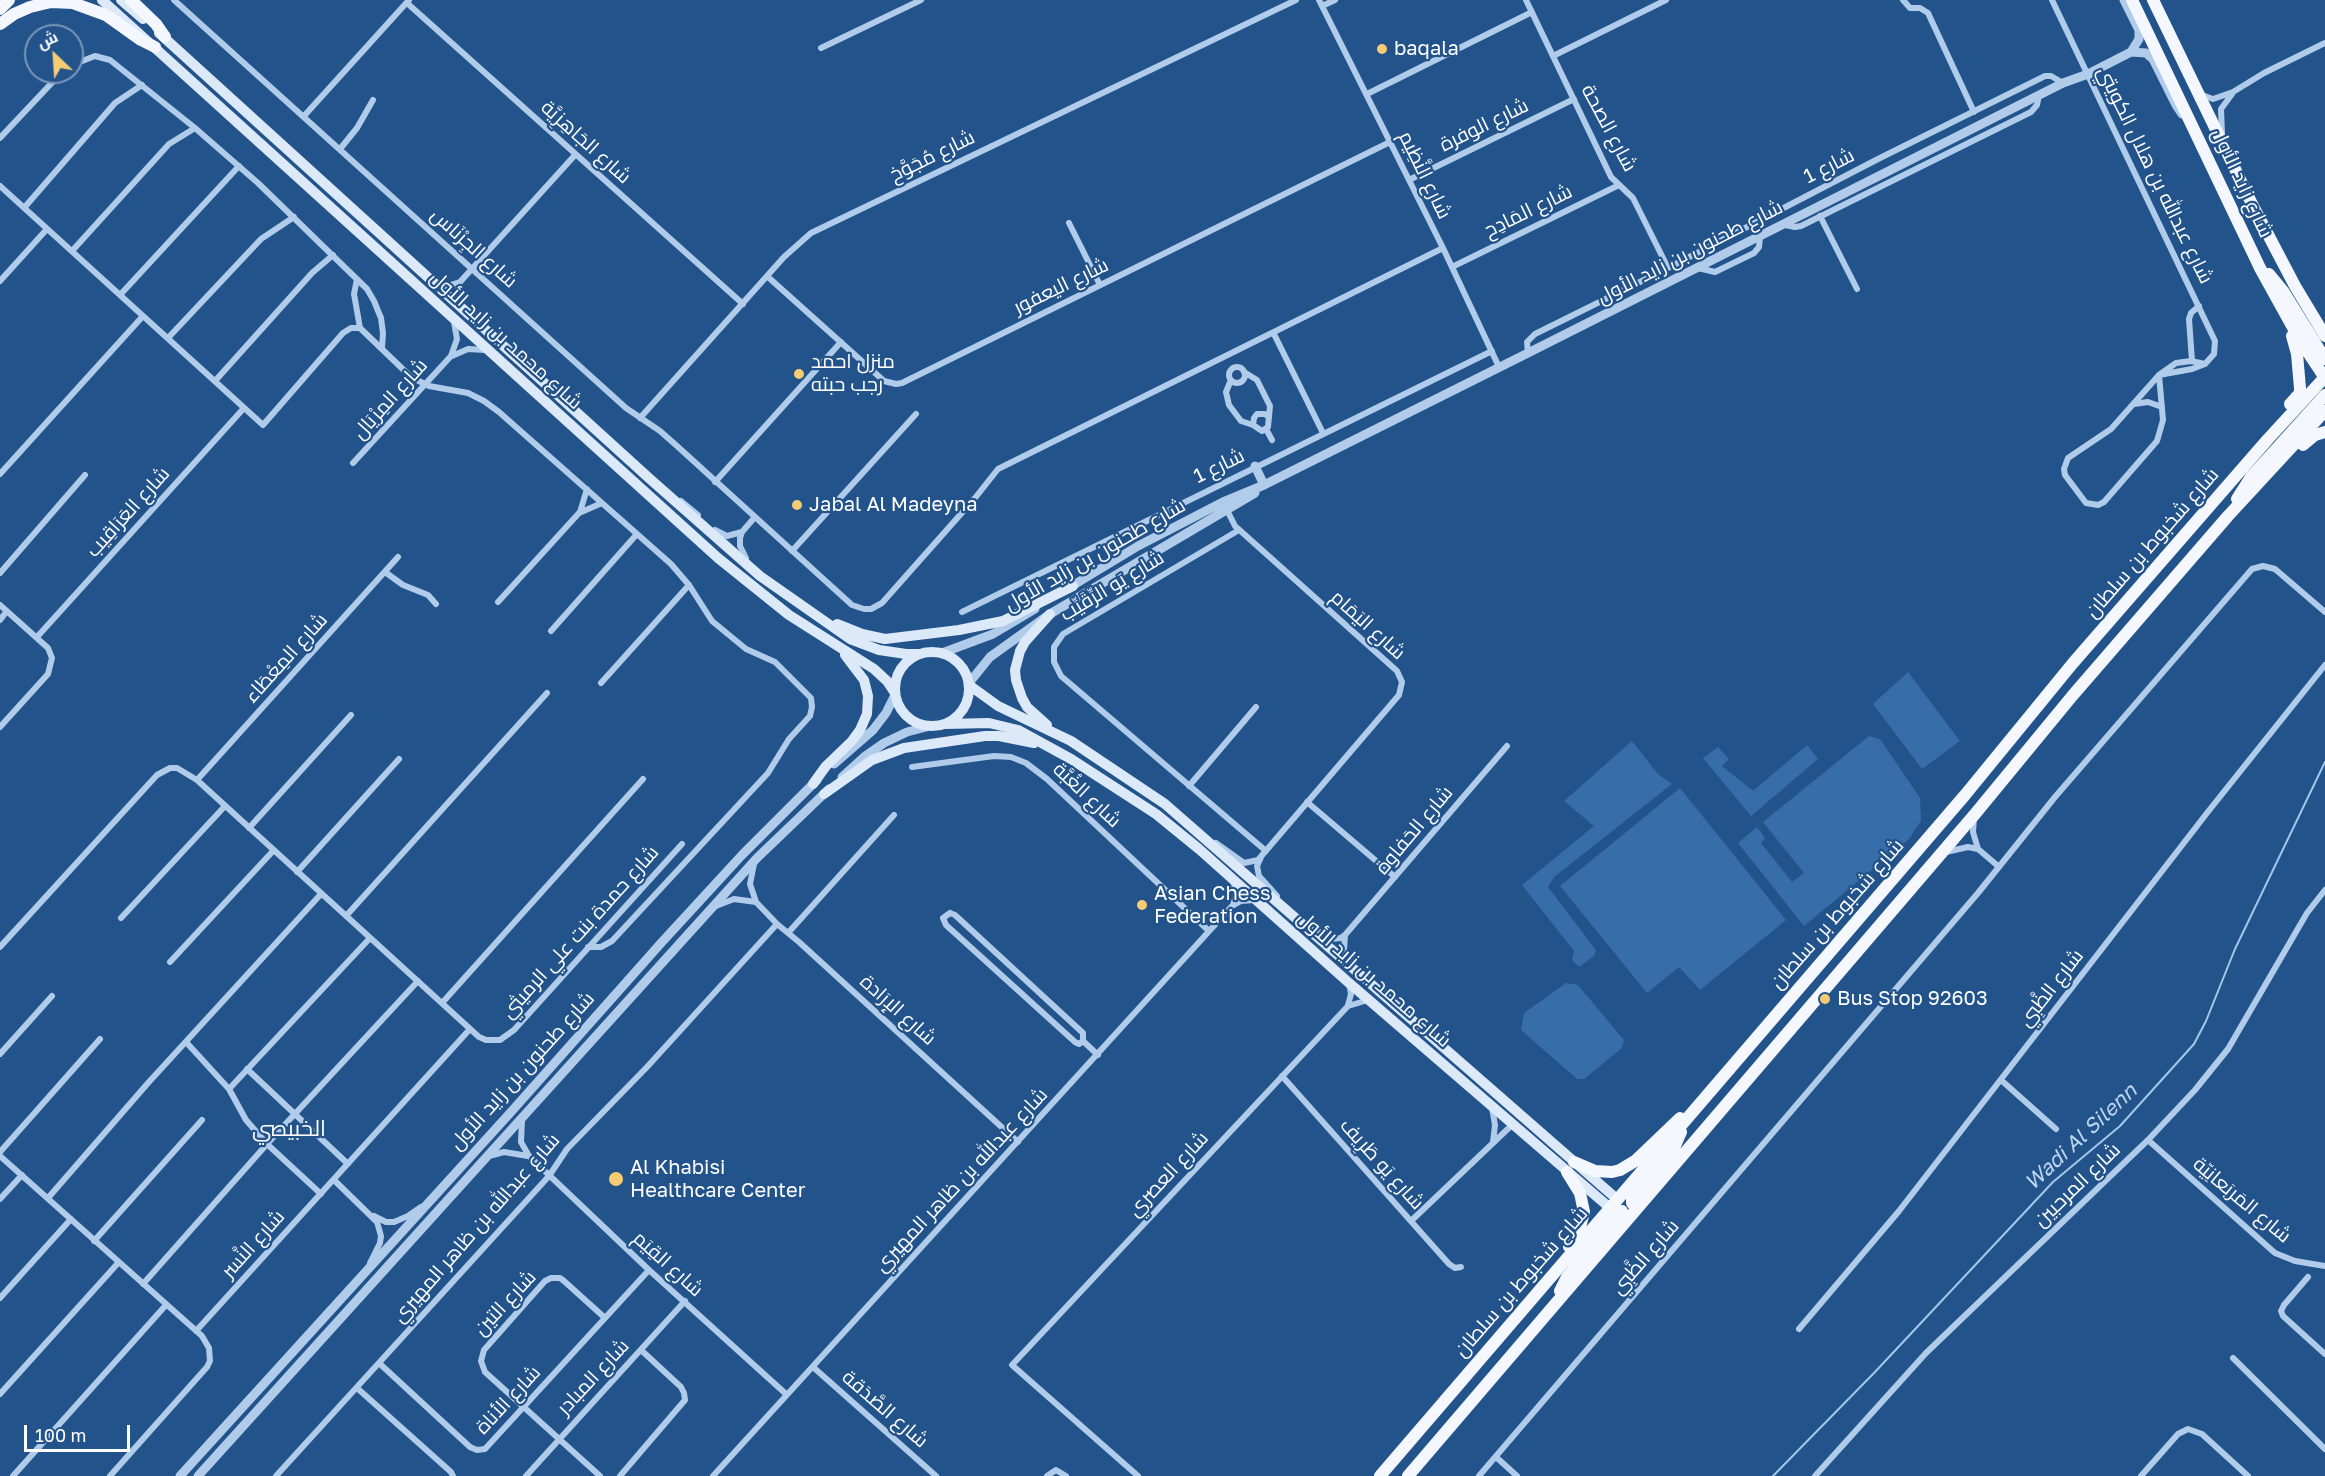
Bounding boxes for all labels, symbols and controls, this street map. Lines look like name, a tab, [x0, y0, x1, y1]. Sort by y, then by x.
north arrow	[24, 24, 84, 84]
text: ش	[34, 26, 61, 53]
place label: baqala	[1394, 37, 1459, 61]
marker: baqala	[1375, 42, 1389, 56]
street label: شارع عبدالله بن هلال الكويتي	[2092, 62, 2218, 288]
street label: شارع الصحة	[1576, 80, 1642, 176]
street label: شارع الوفرة	[1436, 93, 1532, 157]
street label: شارع الجَاهِزِيَّة	[536, 95, 636, 189]
street label: شارع مُجَوَّخ	[885, 125, 979, 187]
street label: شارع زايد الأول	[2206, 125, 2278, 241]
street label: شارع النَّظِيم	[1393, 127, 1457, 223]
street label: شارع 1	[1800, 143, 1858, 189]
street label: شارع المَادِح	[1480, 179, 1576, 243]
street label: شارع طحنون بن زايد الأول	[1593, 195, 1787, 309]
street label: شارع الجِرْنَاس	[426, 203, 522, 293]
street label: شارع اليعفور	[1010, 253, 1112, 319]
street label: شارع محمد بن زايد الأول	[425, 265, 587, 415]
place label: منزل احمد رجب حبته	[811, 350, 895, 397]
street label: شارع المِرْيَال	[348, 354, 432, 444]
marker: منزل احمد رجب حبته	[792, 367, 806, 381]
street label: شارع 1	[1190, 444, 1248, 488]
street label: شارع العَرَاقِيب	[81, 462, 175, 562]
street label: شارع شخبوط بن سلطان	[2080, 463, 2224, 623]
place label: Jabal Al Madeyna	[809, 493, 978, 517]
street label: شارع طحنون بن زايد الأول	[1000, 493, 1190, 617]
marker: Jabal Al Madeyna	[790, 498, 804, 512]
street label: شارع يَو الرِّقَيِّب	[1056, 546, 1168, 626]
street label: شارع اليَمَام	[1326, 585, 1410, 665]
street label: شارع المِعْطَاء	[239, 608, 333, 708]
street label: شارع الغُبَّة	[1048, 757, 1126, 833]
street label: شارع الحَفاوة	[1370, 781, 1458, 879]
street label: شارع شخبوط بن سلطان	[1765, 834, 1909, 994]
street label: شارع حمدة بنت علي الرميثي	[496, 841, 664, 1023]
place label: Asian Chess Federation	[1154, 882, 1271, 929]
marker: Asian Chess Federation	[1135, 898, 1149, 912]
street label: شارع محمد بن زايد الأول	[1292, 906, 1456, 1052]
street label: شارع الظَّبِي	[2013, 944, 2089, 1032]
street label: شارع الإرَادة	[855, 970, 941, 1050]
street label: شارع طحنون بن زايد الأول	[445, 987, 599, 1155]
place label: Bus Stop 92603	[1837, 987, 1988, 1011]
marker: Bus Stop 92603	[1818, 992, 1832, 1006]
water label: Wadi Al Silenn	[2020, 1079, 2142, 1195]
street label: شارع عبدالله بن ظاهر المهيري	[869, 1083, 1053, 1277]
street label: شارع يَو طَرِيف	[1335, 1113, 1429, 1215]
district label: الخبيصي	[252, 1116, 326, 1142]
street label: شارع العصري	[1123, 1126, 1213, 1222]
street label: شارع عبدالله بن ظاهر المهيري	[387, 1128, 565, 1328]
street label: شارع المرحبين	[2029, 1138, 2125, 1232]
street label: شارع المَربَعانِيّة	[2188, 1152, 2296, 1248]
place label: Al Khabisi Healthcare Center	[630, 1156, 805, 1203]
marker: Al Khabisi Healthcare Center	[607, 1170, 625, 1188]
street label: شارع شخبوط بن سلطان	[1449, 1202, 1593, 1362]
street label: شارع النَّسر	[216, 1205, 290, 1283]
street label: شارع الظَّبِي	[1606, 1214, 1684, 1300]
street label: شارع القِيَم	[628, 1226, 708, 1302]
street label: شارع التين	[469, 1265, 541, 1341]
street label: شارع المبادر	[552, 1334, 634, 1420]
street label: شارع الأناة	[470, 1361, 546, 1439]
street label: شارع الصَّدَقة	[837, 1365, 933, 1453]
scale bar	[27, 1413, 134, 1451]
text: 100 m	[35, 1424, 86, 1446]

